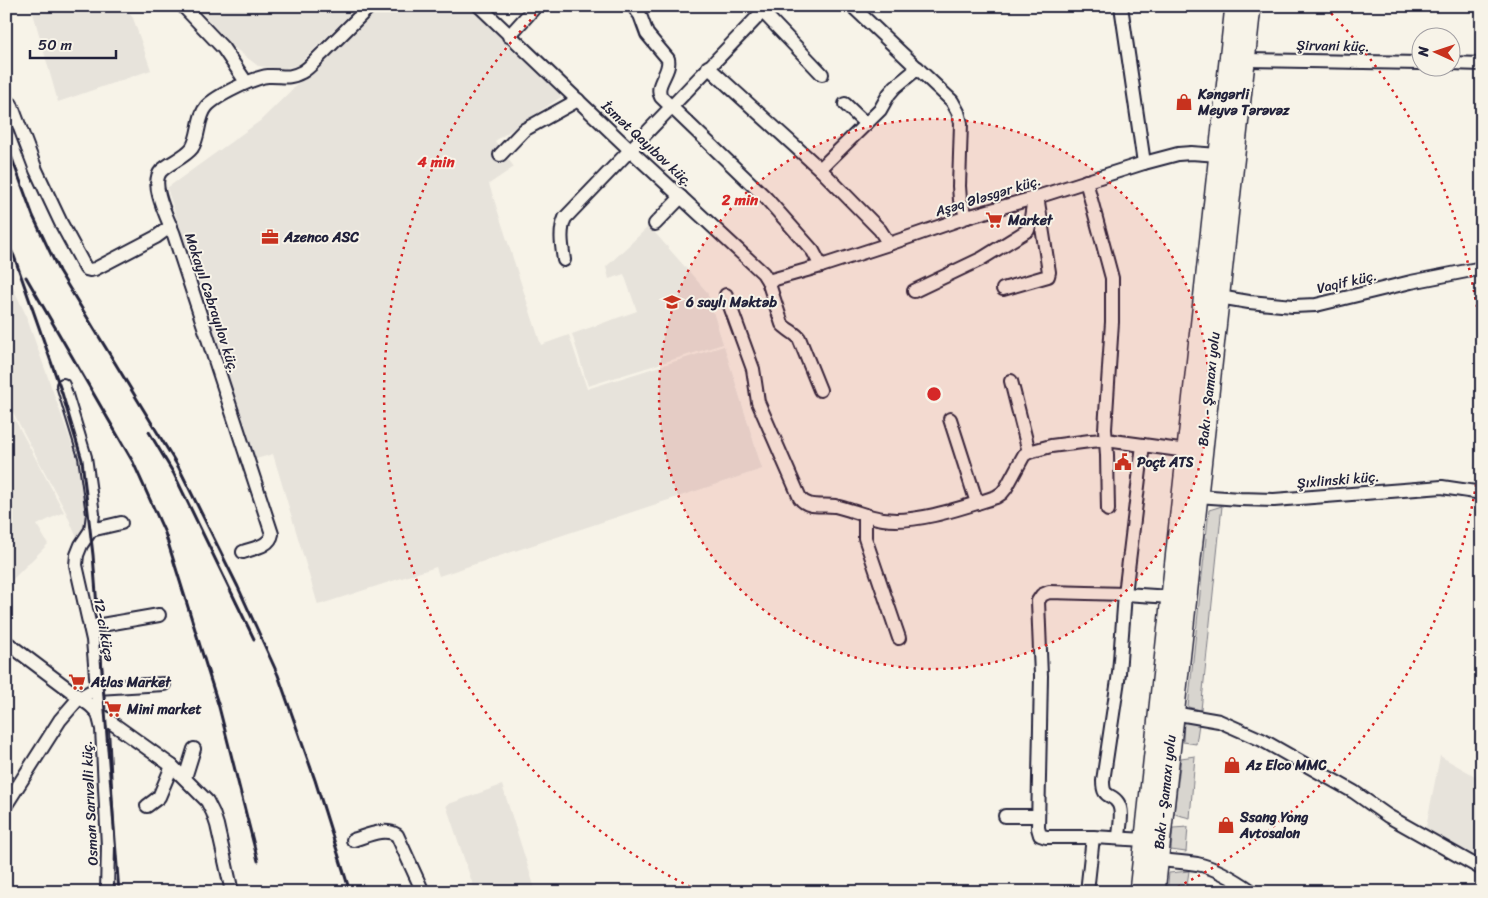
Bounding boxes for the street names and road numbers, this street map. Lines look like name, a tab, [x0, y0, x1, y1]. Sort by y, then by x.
street label: Şirvani küç.	[1296, 33, 1370, 59]
street label: İsmət Qayıbov küç.	[595, 94, 699, 193]
street label: Aşəq Ələsgər küç.	[931, 168, 1044, 224]
street label: Mokayıl Cəbrayılov küç.	[177, 229, 247, 377]
street label: Vaqif küç.	[1315, 263, 1379, 301]
street label: Bakı - Şamaxı yolu	[1191, 330, 1227, 448]
street label: Şıxlinski küç.	[1296, 464, 1380, 496]
street label: 12-ci küçə	[86, 596, 122, 664]
street label: Bakı - Şamaxı yolu	[1147, 733, 1183, 851]
street label: Osman Sarıvəlli küç.	[74, 740, 106, 866]

